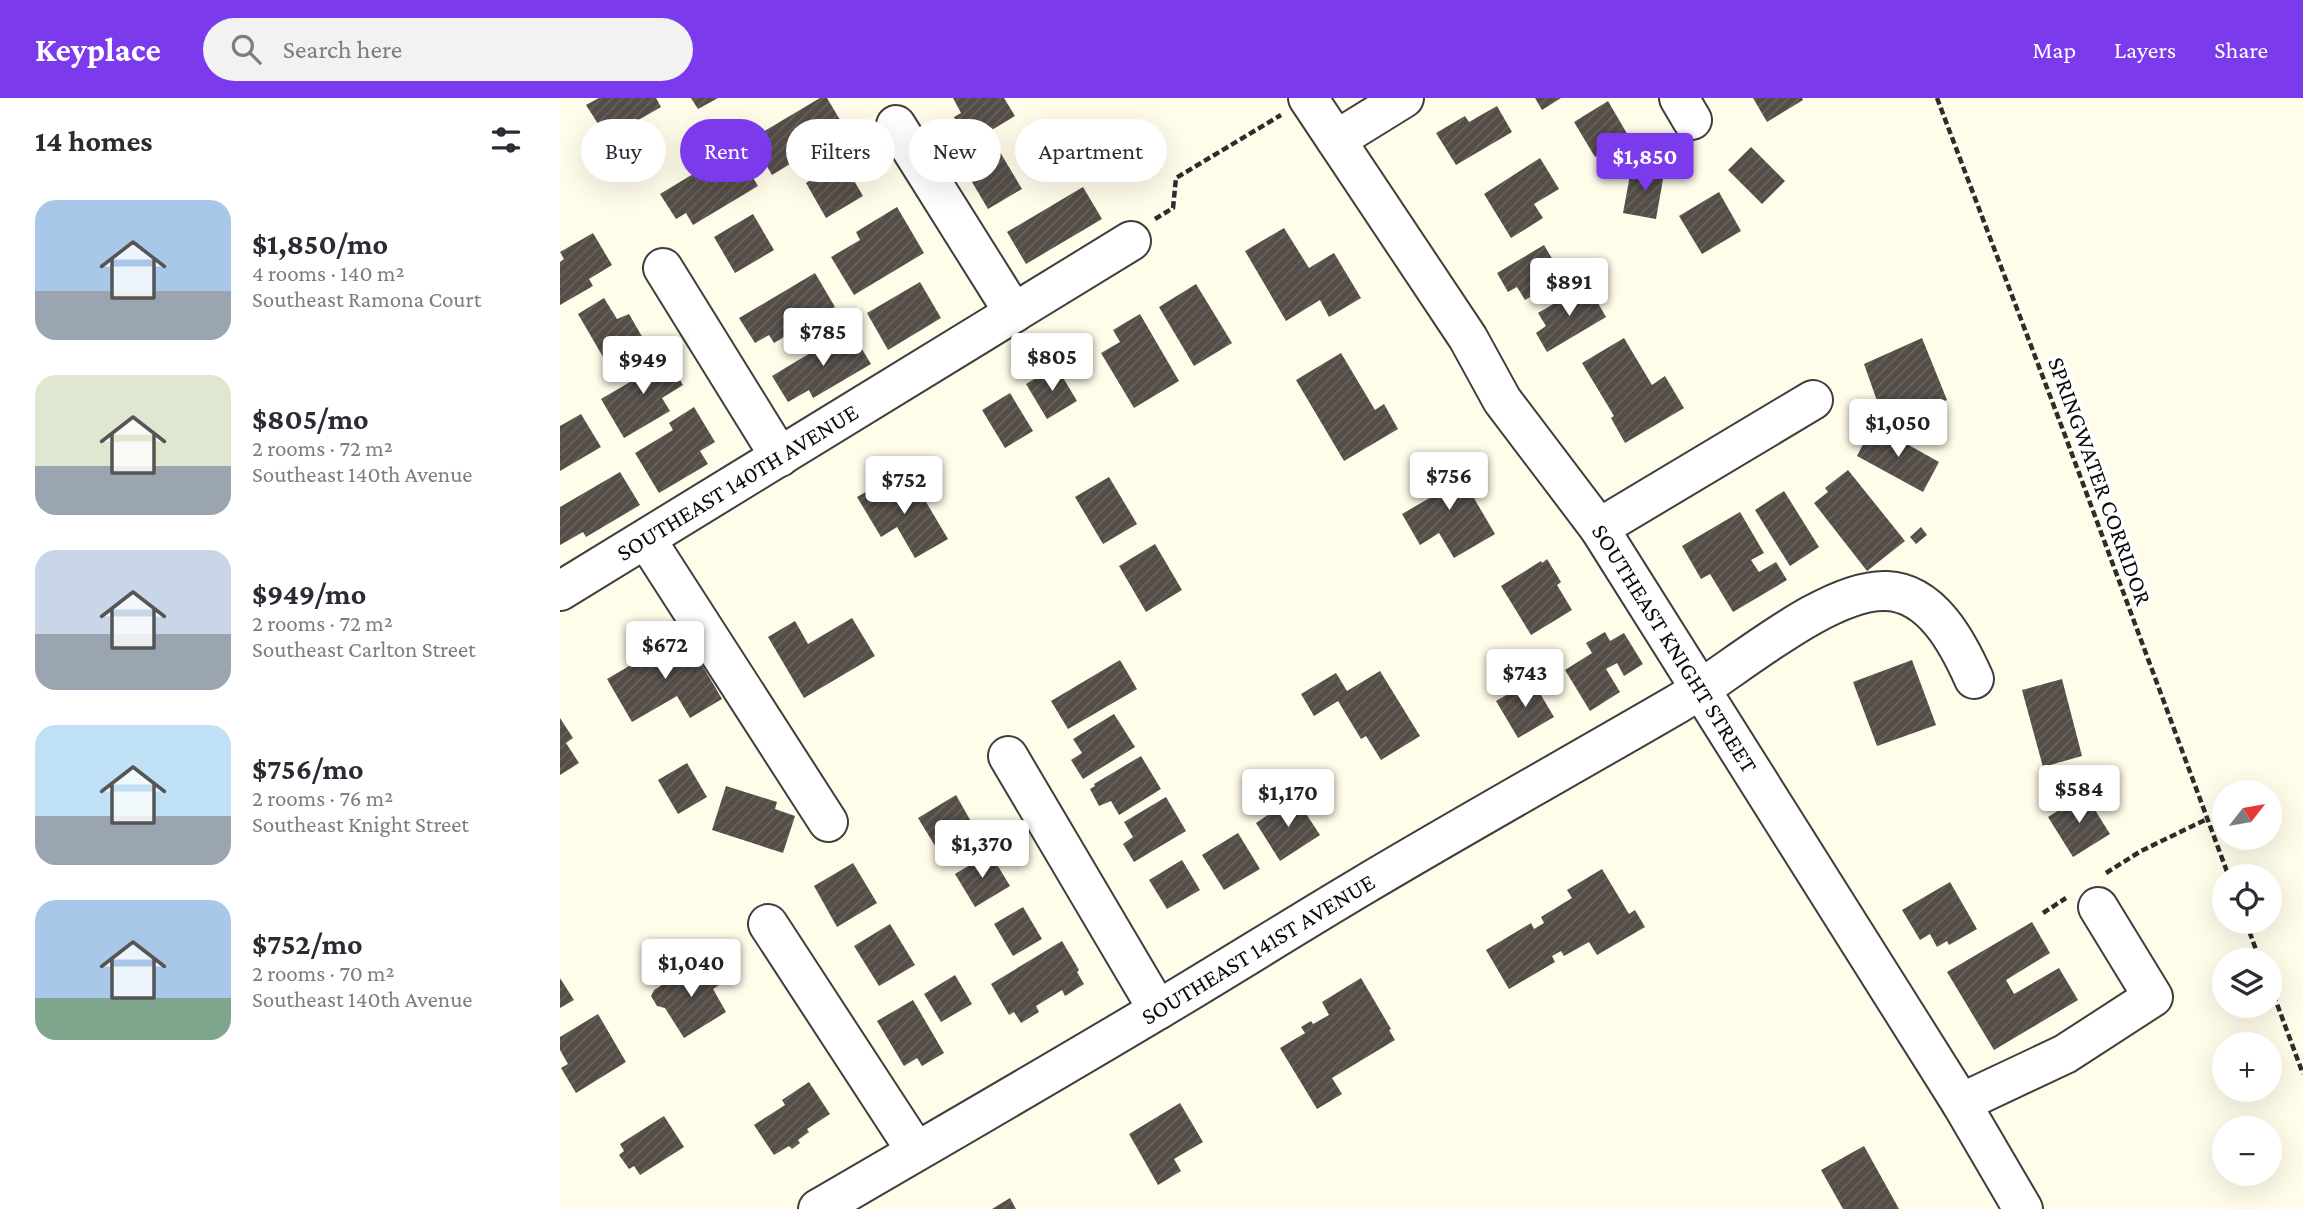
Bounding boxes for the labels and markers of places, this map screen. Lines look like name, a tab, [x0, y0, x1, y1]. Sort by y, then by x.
pin: $1,850	[1588, 134, 1702, 193]
pin: $891	[1528, 258, 1610, 318]
pin: $785	[782, 308, 864, 368]
pin: $805	[1011, 334, 1093, 393]
pin: $949	[602, 336, 684, 396]
pin: $1,050	[1841, 400, 1955, 459]
pin: $756	[1408, 452, 1490, 512]
pin: $752	[863, 456, 945, 516]
pin: $672	[624, 622, 706, 681]
pin: $743	[1484, 650, 1566, 709]
pin: $584	[2038, 766, 2120, 825]
pin: $1,170	[1231, 770, 1345, 829]
pin: $1,370	[925, 820, 1039, 880]
pin: $1,040	[634, 940, 748, 999]

